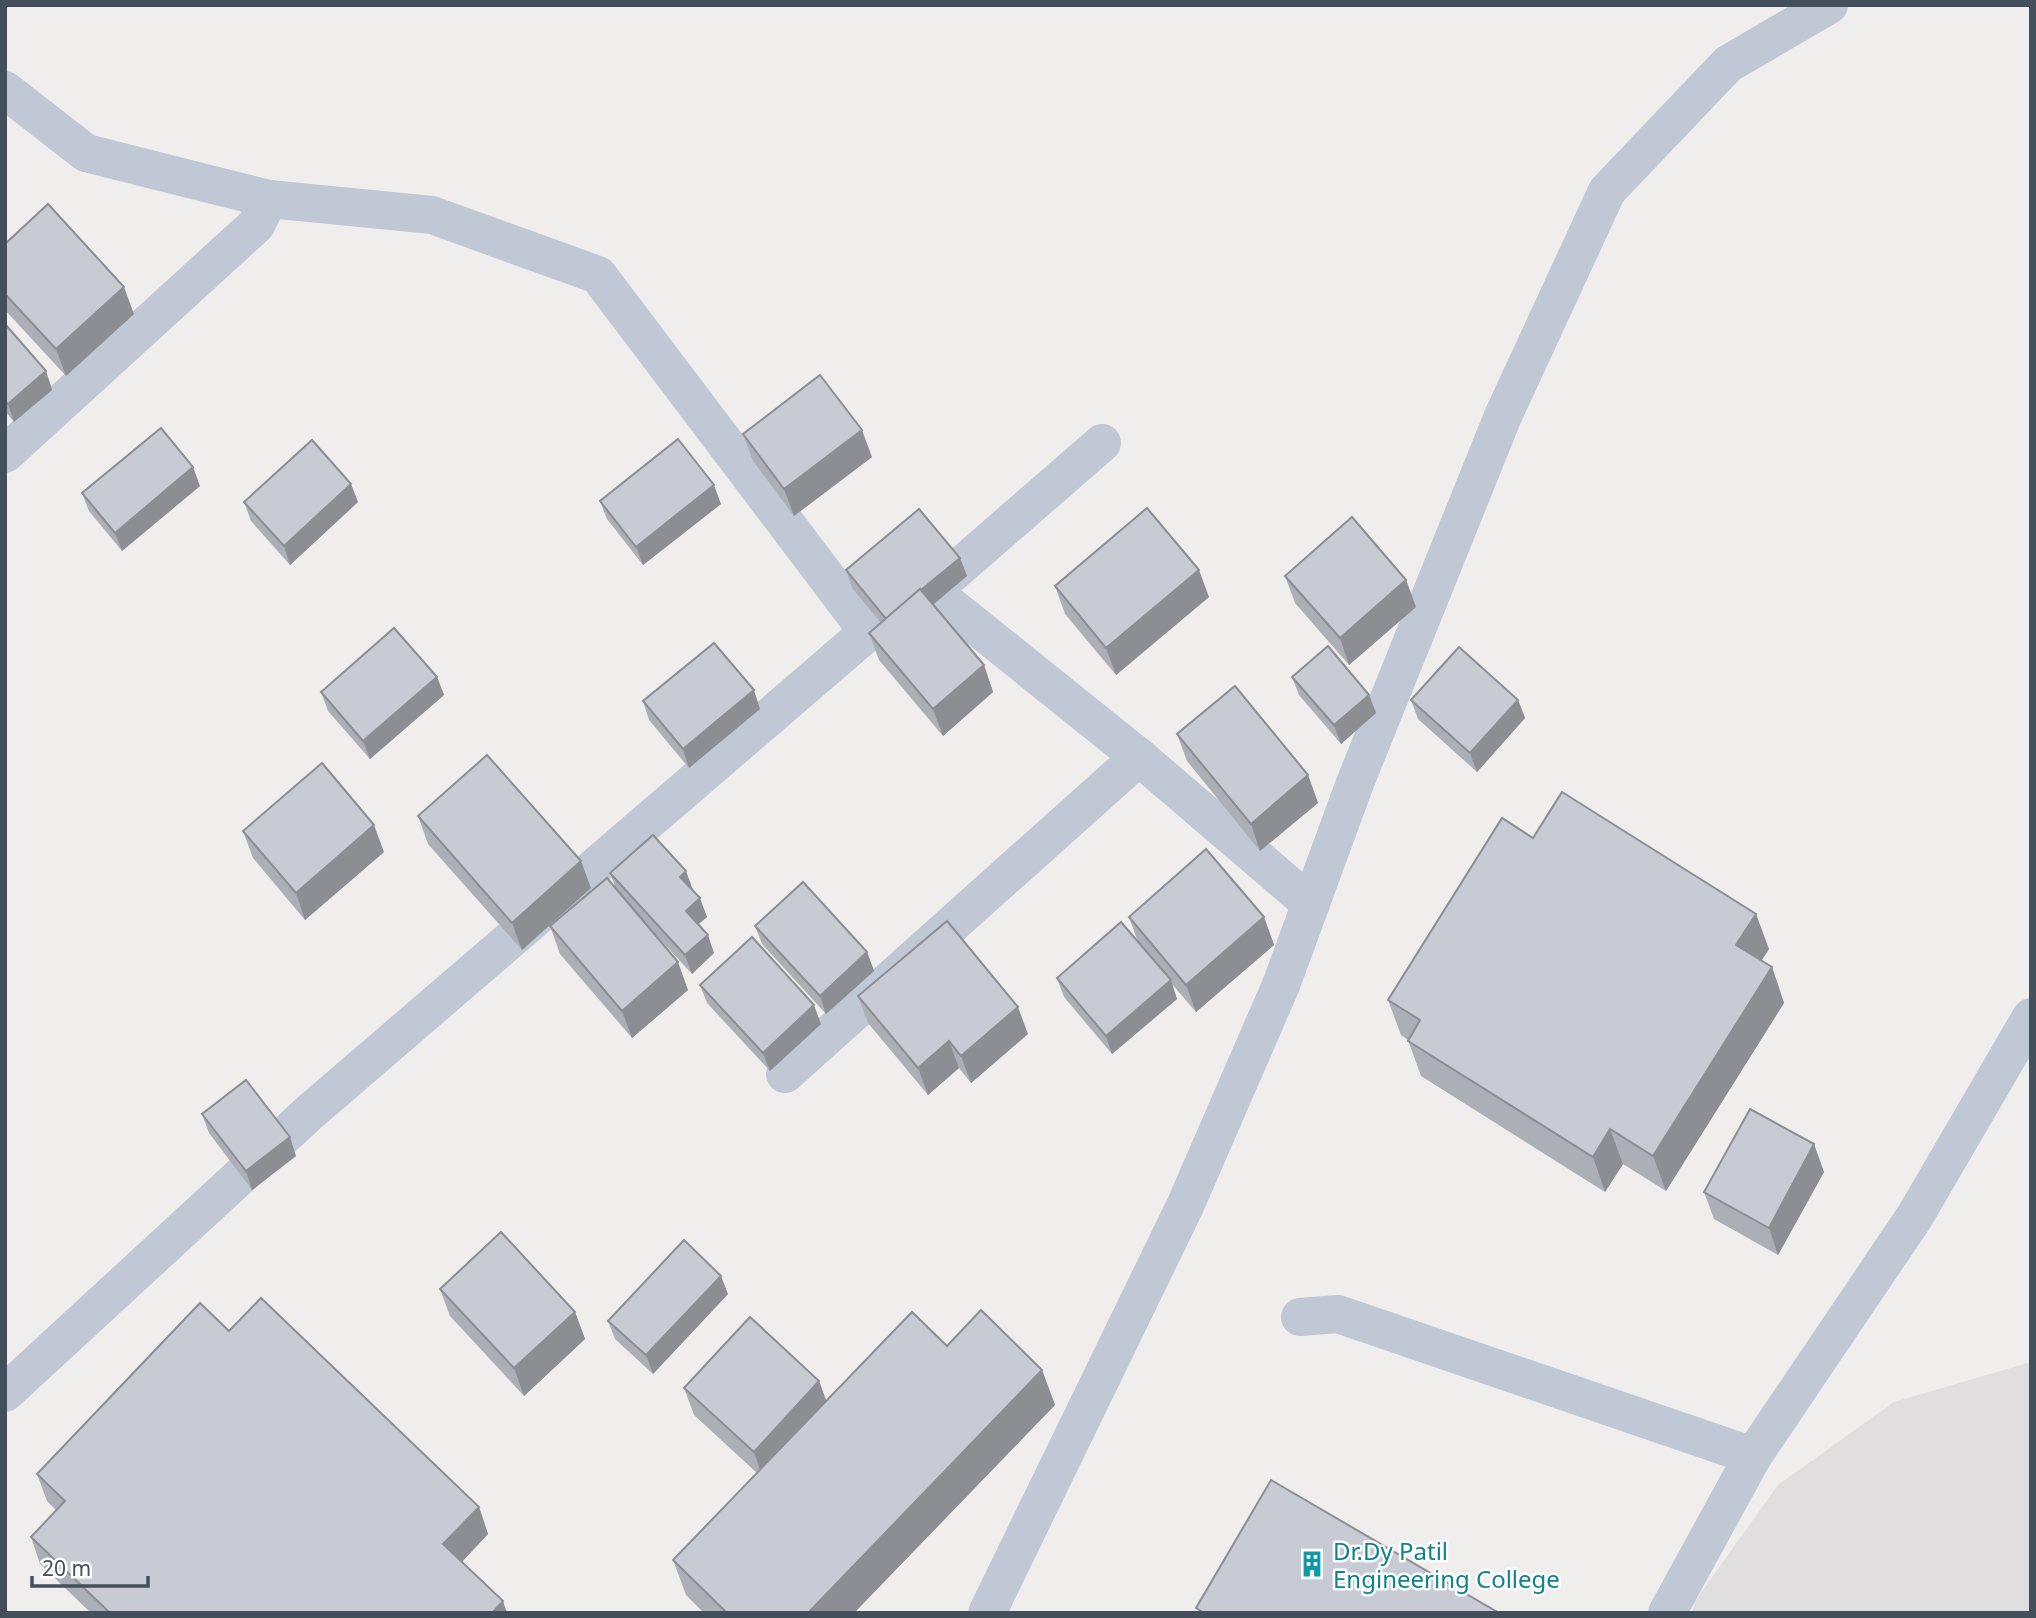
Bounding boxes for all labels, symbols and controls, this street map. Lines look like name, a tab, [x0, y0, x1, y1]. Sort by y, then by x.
place label: Dr.Dy Patil Engineering College	[1333, 1534, 1560, 1595]
scale bar	[32, 1544, 147, 1588]
building icon: Dr.Dy Patil Engineering College	[1297, 1549, 1327, 1579]
text: 20 m	[42, 1554, 91, 1582]

